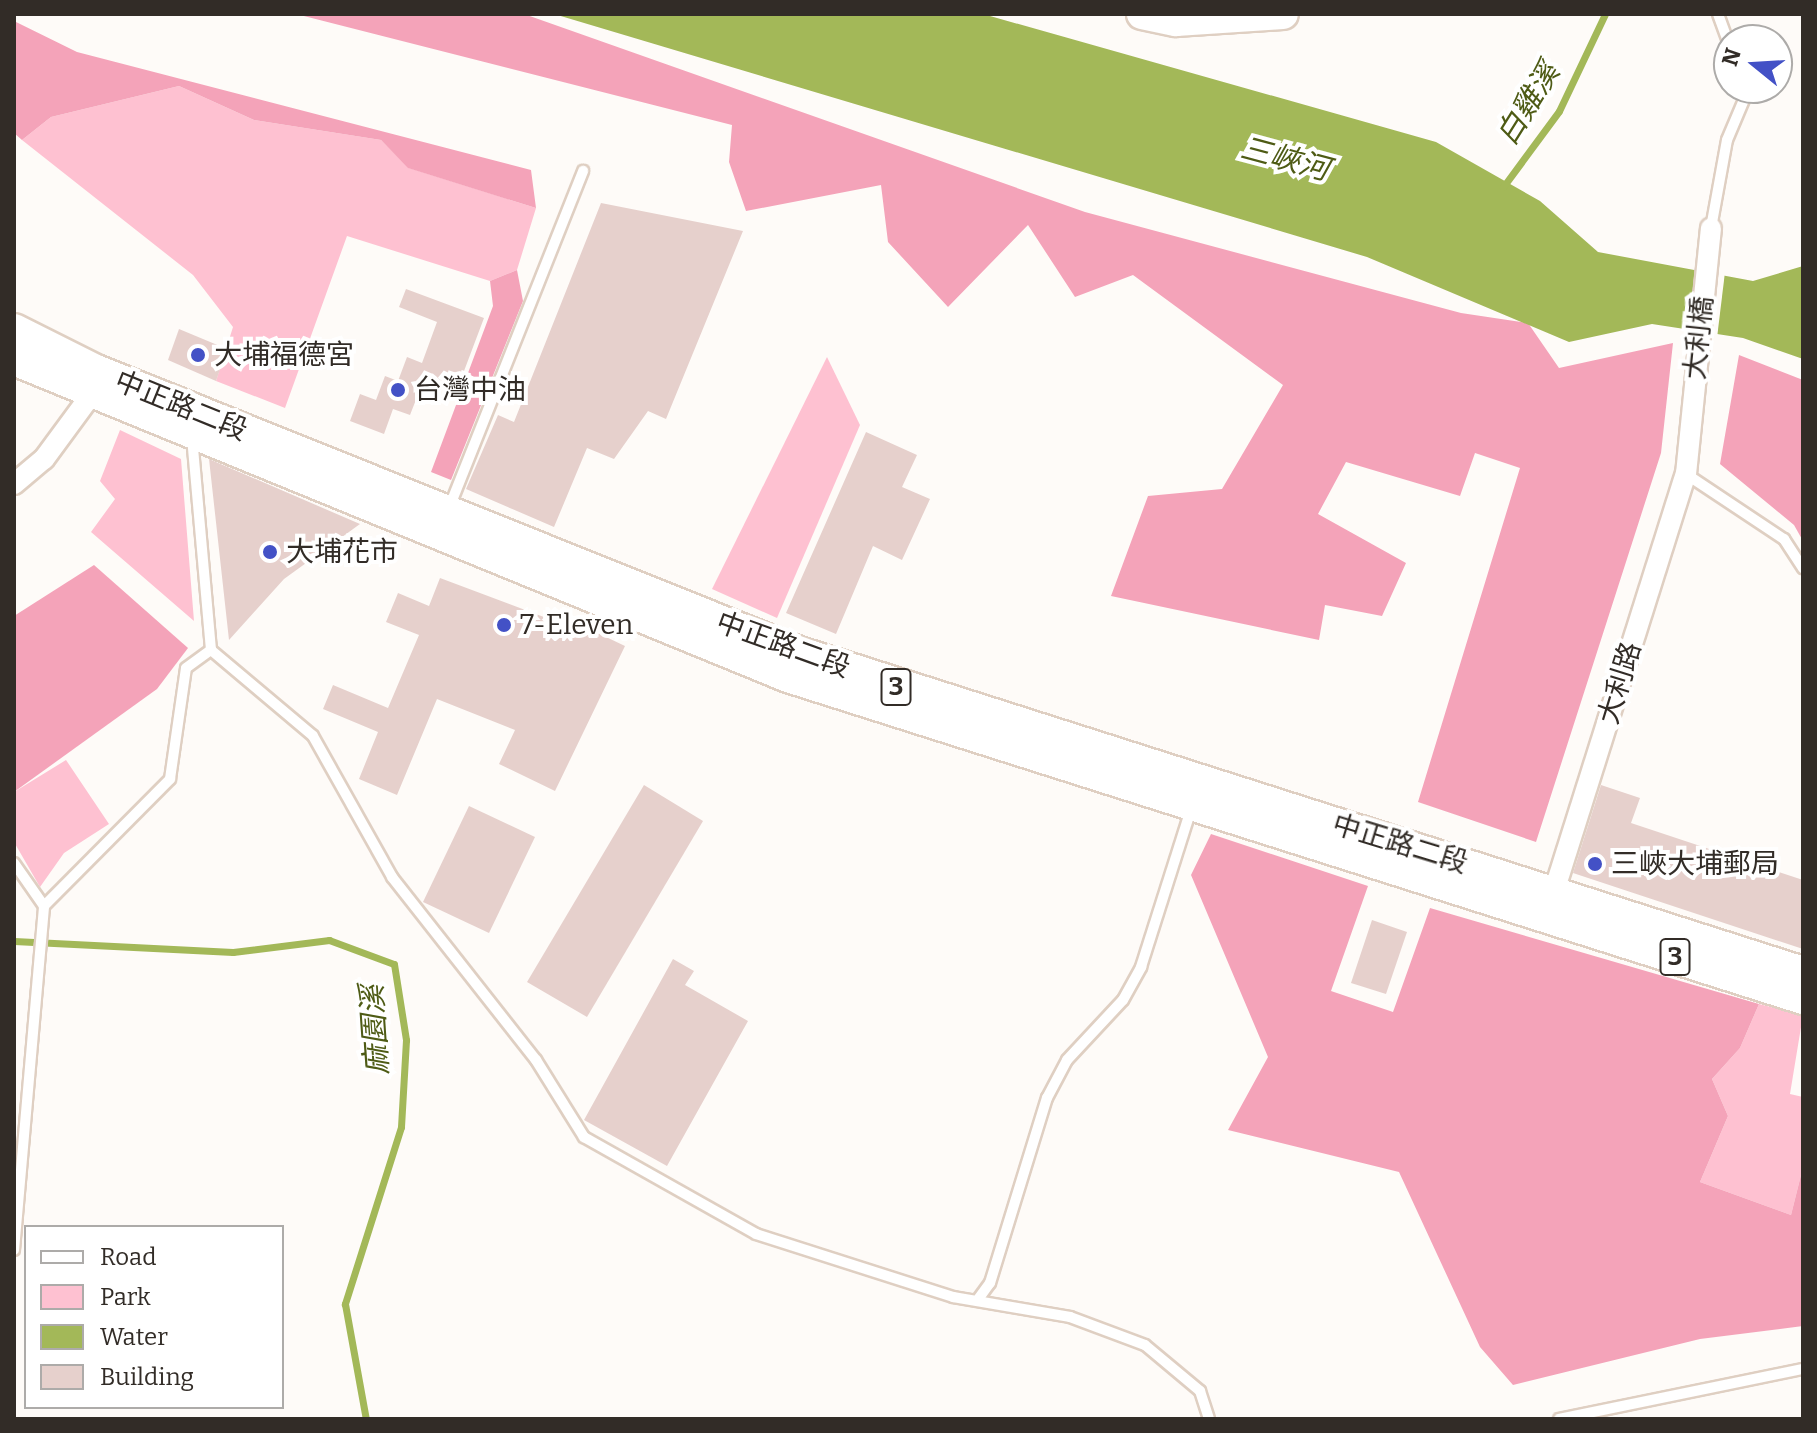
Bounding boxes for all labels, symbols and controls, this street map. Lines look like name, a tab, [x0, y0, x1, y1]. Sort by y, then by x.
north arrow	[1713, 24, 1793, 104]
text: N	[1716, 45, 1747, 69]
water label: 白雞溪	[1489, 56, 1567, 152]
water label: 三峽河	[1237, 130, 1333, 188]
street label: 大利橋	[1678, 294, 1720, 382]
place label: 大埔福德宮	[214, 338, 354, 372]
marker: 大埔福德宮	[189, 346, 207, 364]
street label: 中正路二段	[110, 364, 252, 448]
place label: 台灣中油	[414, 373, 526, 407]
marker: 台灣中油	[389, 381, 407, 399]
place label: 大埔花市	[286, 535, 398, 569]
marker: 大埔花市	[261, 543, 279, 561]
street label: 中正路二段	[711, 605, 855, 685]
place label: 7-Eleven	[520, 608, 633, 642]
marker: 7-Eleven	[495, 616, 513, 634]
street label: 大利路	[1592, 638, 1648, 728]
road number: 3	[880, 665, 912, 709]
street label: 中正路二段	[1328, 807, 1472, 881]
place label: 三峽大埔郵局	[1611, 847, 1779, 881]
marker: 三峽大埔郵局	[1586, 855, 1604, 873]
road number: 3	[1659, 935, 1691, 979]
water label: 麻園溪	[354, 984, 396, 1076]
legend	[24, 1225, 284, 1409]
text: Road	[100, 1243, 156, 1271]
text: Park	[100, 1283, 151, 1311]
text: Water	[100, 1323, 168, 1351]
text: Building	[100, 1363, 194, 1391]

